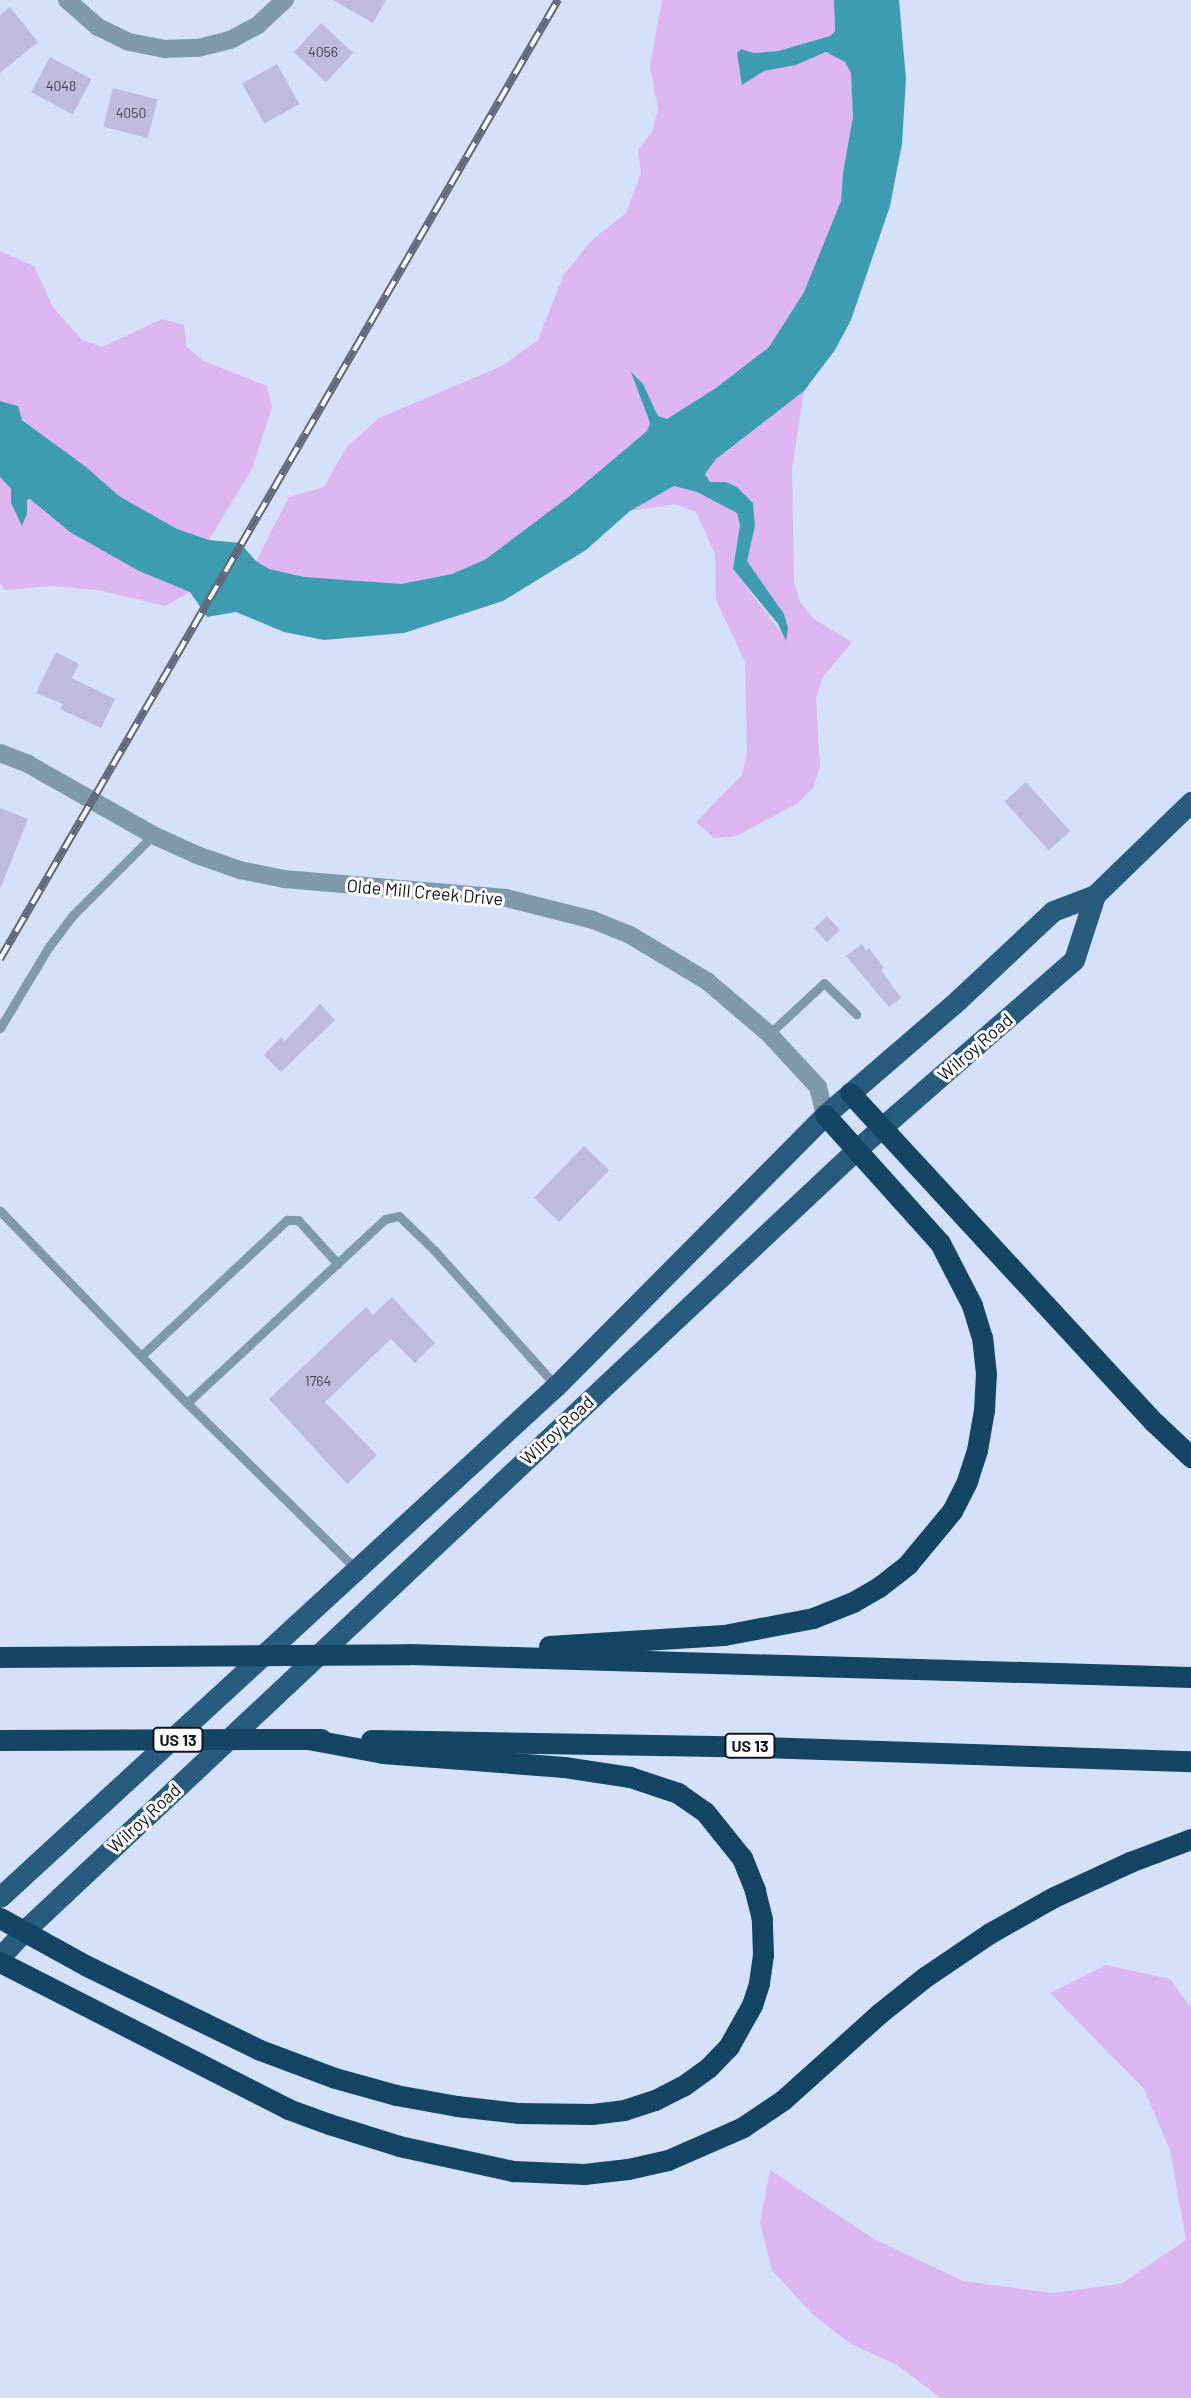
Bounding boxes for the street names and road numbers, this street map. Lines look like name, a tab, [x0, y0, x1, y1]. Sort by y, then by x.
street label: Olde Mill Creek Drive	[346, 874, 504, 910]
street label: Wilroy Road	[933, 1009, 1017, 1085]
street label: Wilroy Road	[516, 1391, 598, 1469]
road number: US 13	[152, 1728, 204, 1752]
road number: US 13	[724, 1734, 776, 1758]
street label: Wilroy Road	[103, 1779, 185, 1857]

